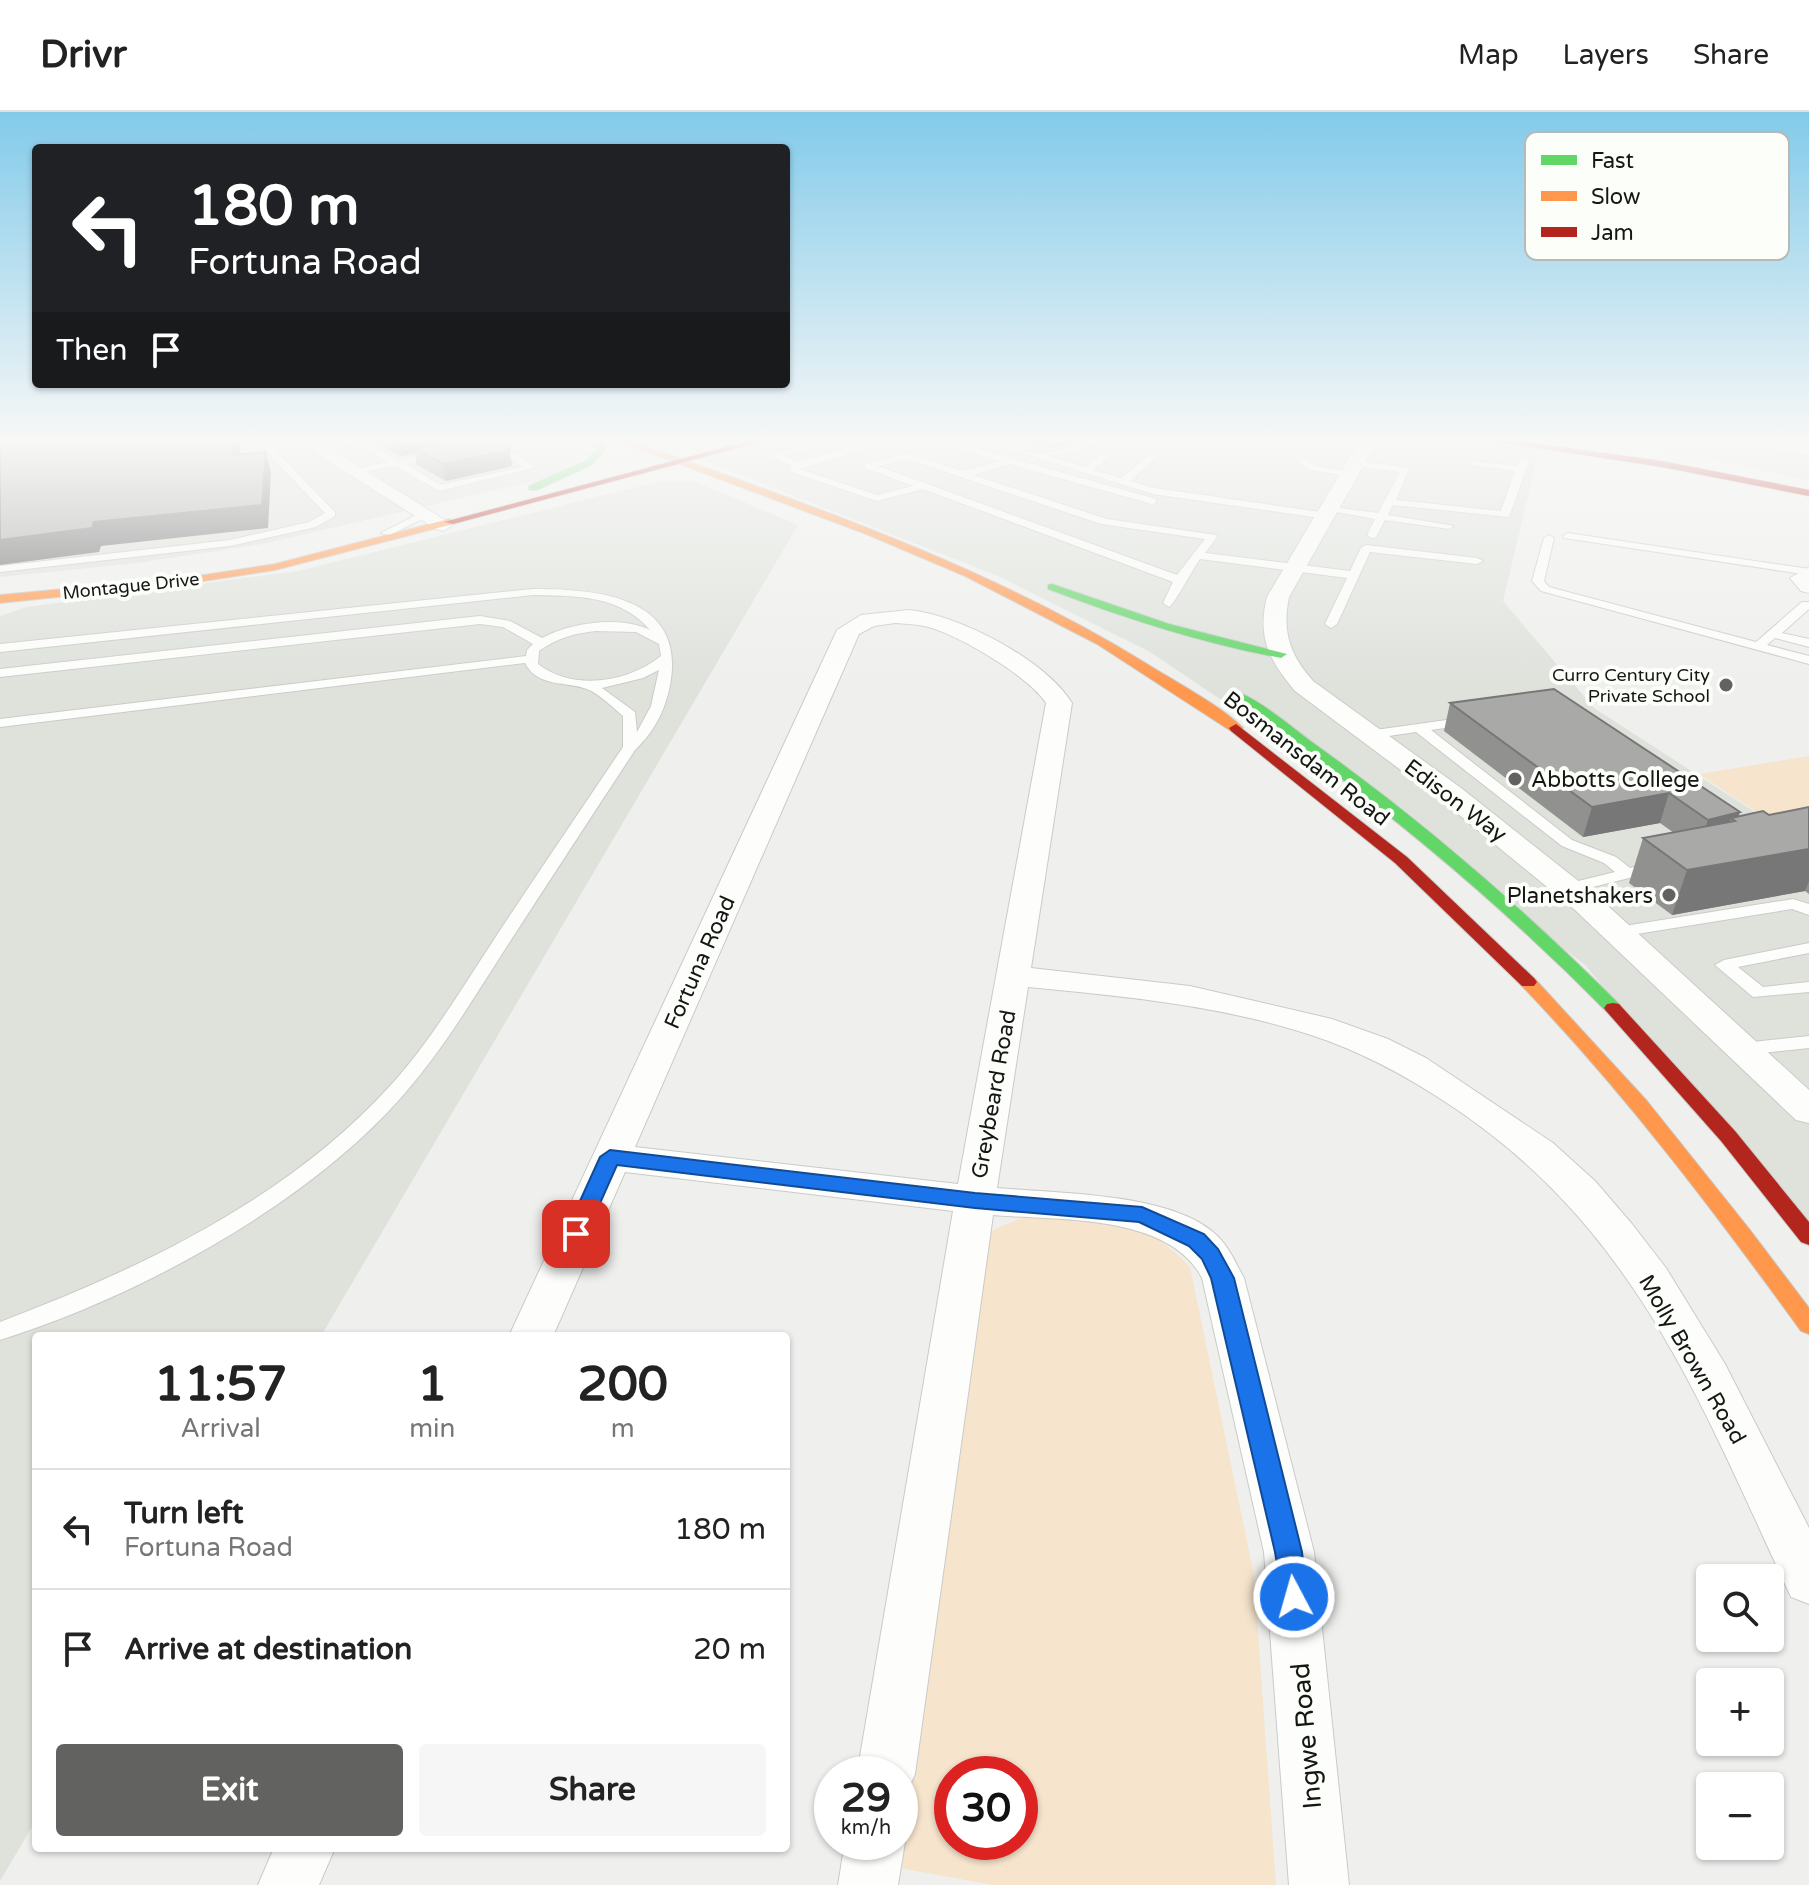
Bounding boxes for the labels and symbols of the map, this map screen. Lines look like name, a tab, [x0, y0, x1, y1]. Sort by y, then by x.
legend	[1525, 132, 1789, 260]
text: Fast	[1591, 148, 1634, 174]
text: Slow	[1591, 184, 1641, 210]
text: Jam	[1591, 220, 1634, 246]
street label: Montague Drive	[62, 568, 200, 604]
place label: Curro Century City Private School	[1552, 664, 1710, 707]
marker: Curro Century City Private School	[1717, 676, 1735, 694]
street label: Bosmansdam Road	[1218, 686, 1394, 832]
street label: Edison Way	[1399, 754, 1512, 848]
place label: Abbotts College	[1531, 767, 1699, 793]
marker: Abbotts College	[1506, 770, 1524, 788]
place label: Planetshakers	[1507, 883, 1653, 909]
marker: Planetshakers	[1660, 886, 1678, 904]
street label: Fortuna Road	[659, 892, 741, 1033]
street label: Greybeard Road	[966, 1008, 1022, 1180]
pin	[542, 1200, 610, 1268]
street label: Molly Brown Road	[1633, 1270, 1751, 1449]
position arrow	[1252, 1555, 1336, 1639]
street label: Ingwe Road	[1285, 1662, 1328, 1810]
speed limit sign: 30	[934, 1756, 1038, 1860]

